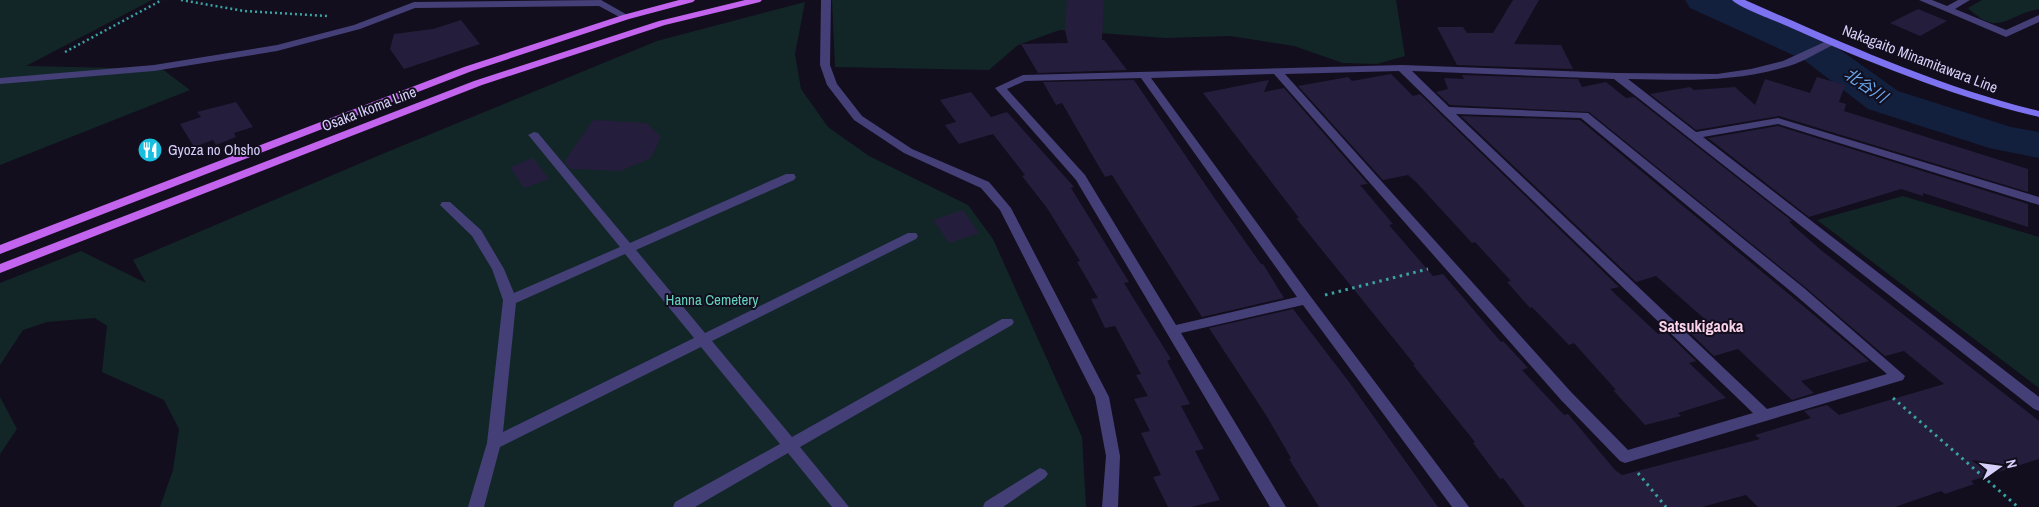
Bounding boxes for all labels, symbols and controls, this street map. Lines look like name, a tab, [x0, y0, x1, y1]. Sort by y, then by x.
street label: Nakagaito Minamitawara Line	[1839, 19, 2001, 98]
water label: 北谷川	[1840, 62, 1894, 109]
street label: Osaka Ikoma Line	[318, 81, 419, 136]
restaurant icon: Gyoza no Ohsho	[137, 137, 163, 163]
place label: Gyoza no Ohsho	[168, 139, 260, 160]
park label: Hanna Cemetery	[666, 289, 759, 310]
district label: Satsukigaoka	[1659, 315, 1744, 337]
north arrow	[1974, 442, 2024, 492]
text: N	[2002, 458, 2021, 470]

